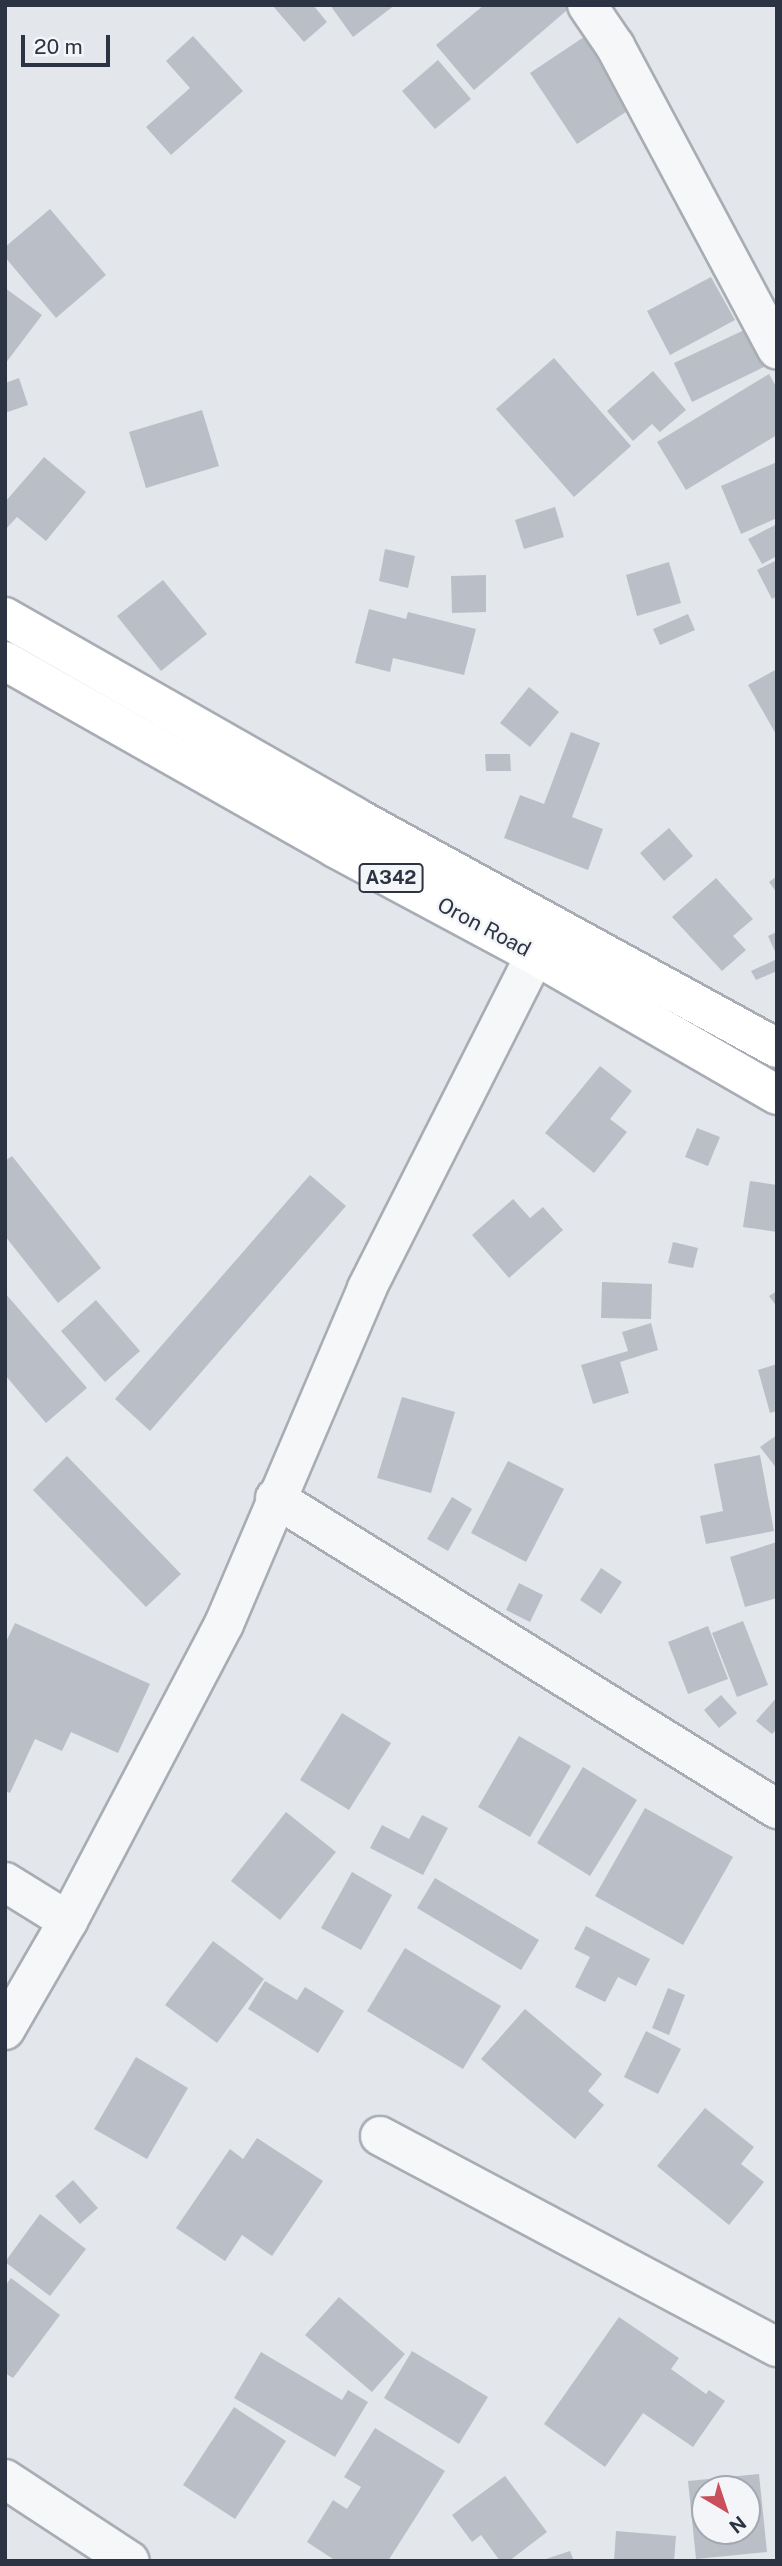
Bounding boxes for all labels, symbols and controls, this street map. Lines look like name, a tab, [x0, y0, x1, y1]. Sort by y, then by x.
scale bar	[24, 21, 114, 65]
text: 20 m	[34, 34, 83, 59]
road number: A342	[358, 862, 424, 894]
street label: Oron Road	[433, 892, 535, 962]
north arrow	[691, 2475, 761, 2545]
text: N	[725, 2512, 751, 2538]

